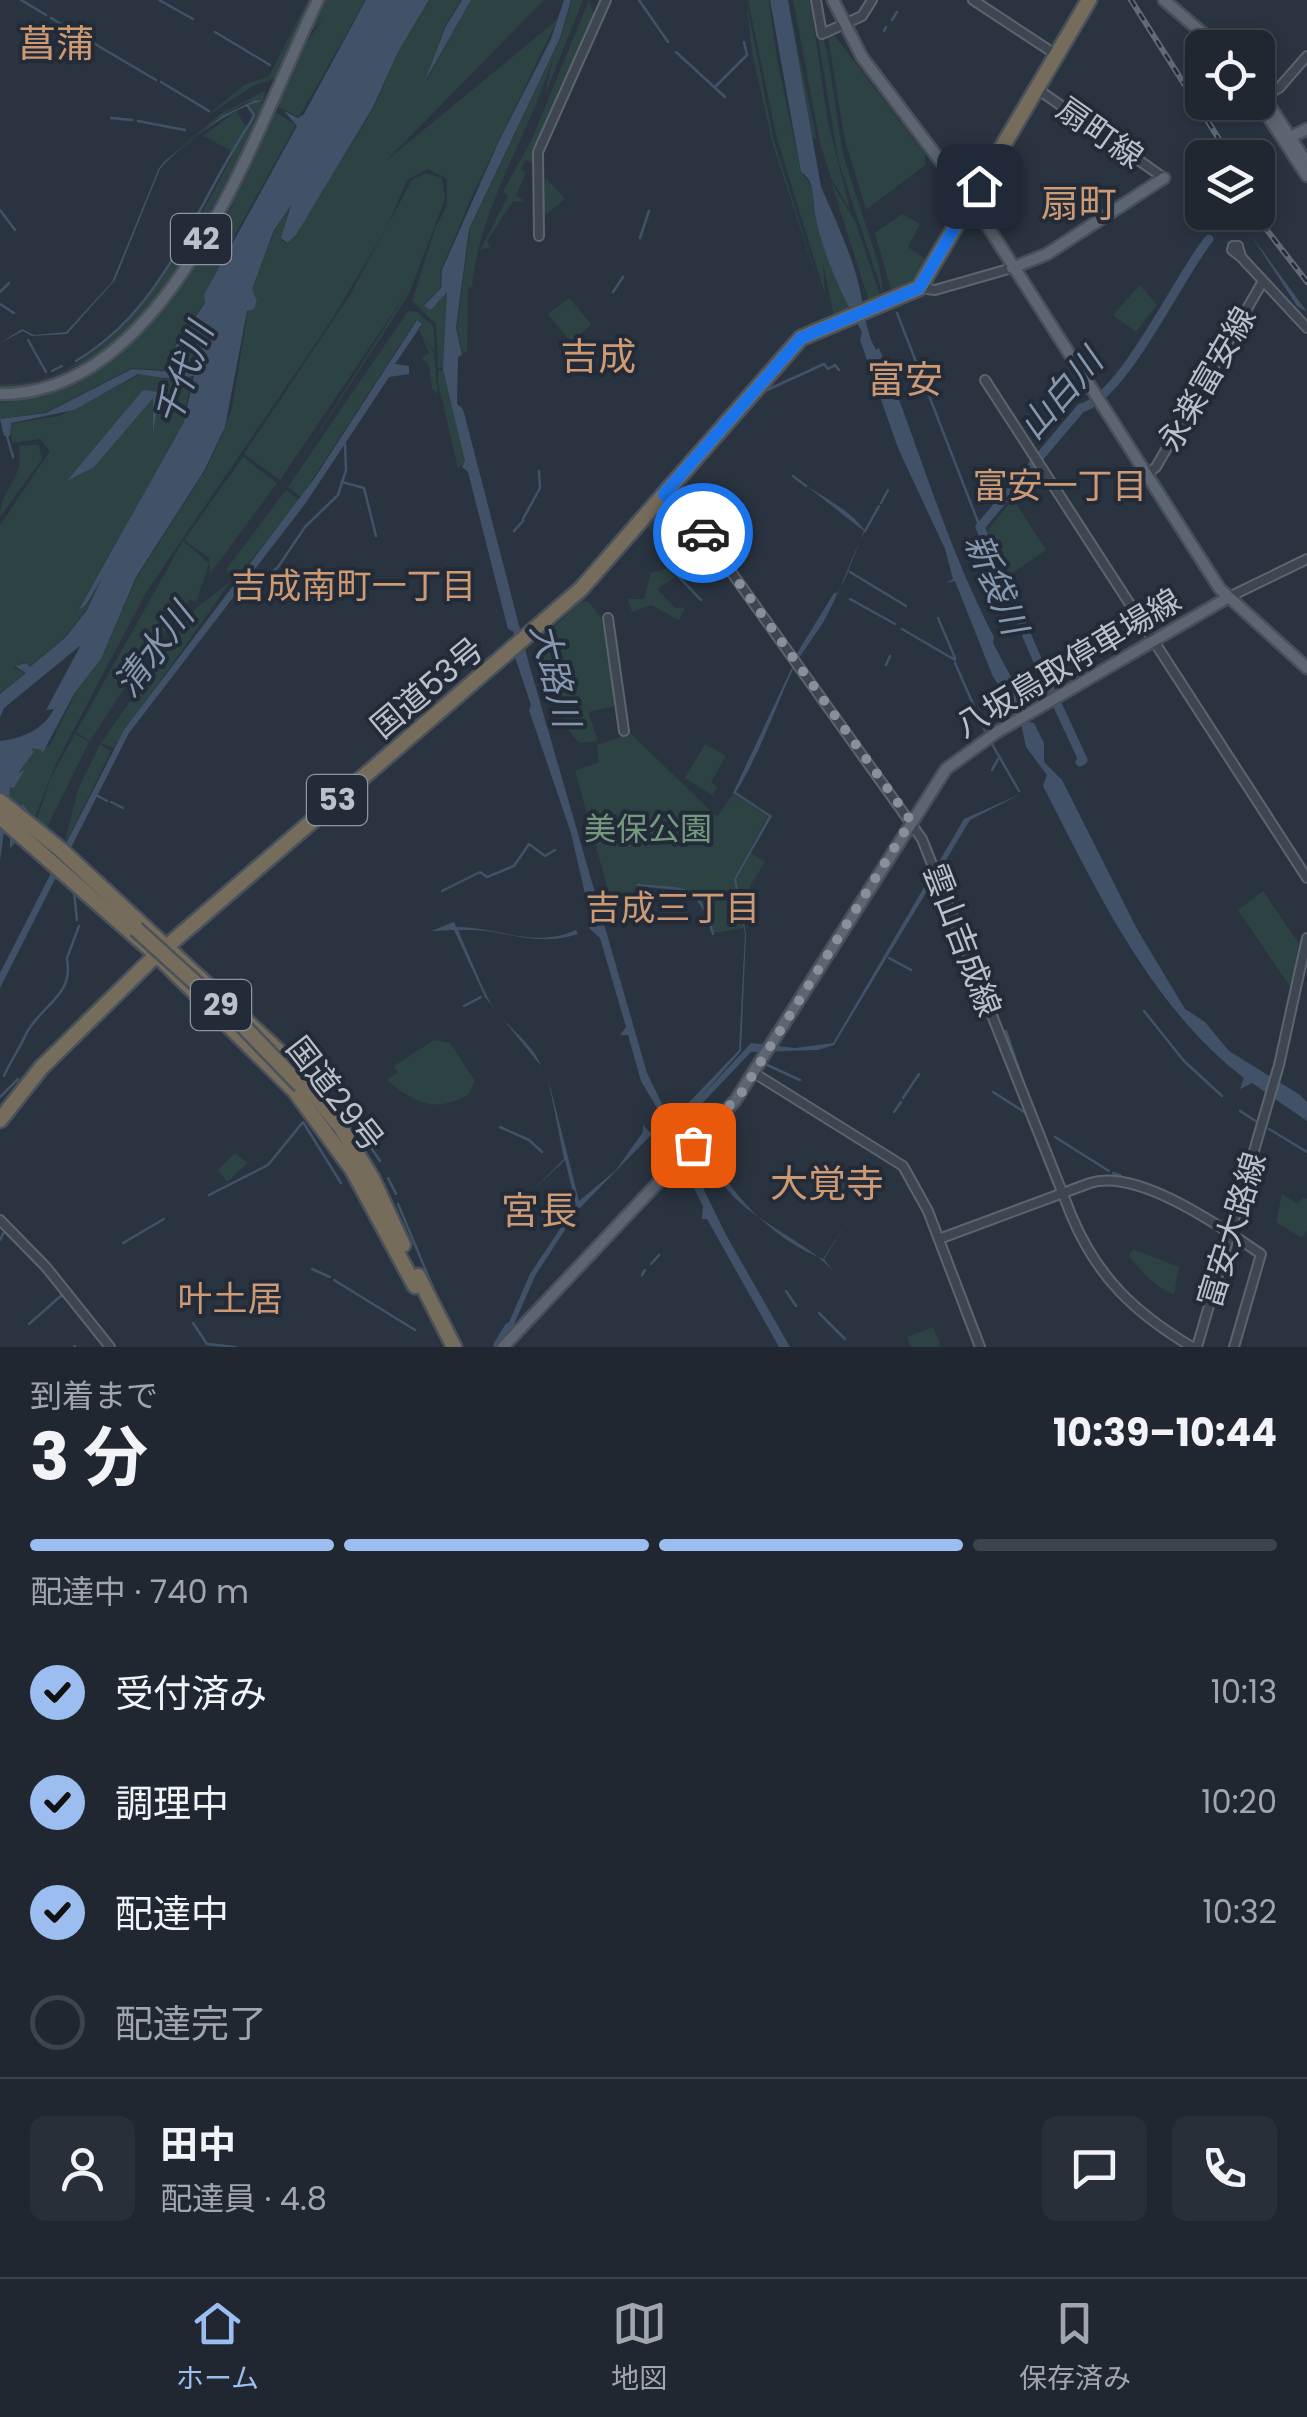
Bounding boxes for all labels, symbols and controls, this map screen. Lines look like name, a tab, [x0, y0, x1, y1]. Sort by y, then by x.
district label: 菖蒲	[18, 17, 94, 70]
map controls	[1185, 30, 1275, 230]
button: locate	[1185, 30, 1275, 120]
street label: 扇町線	[1048, 87, 1153, 179]
button: layers	[1185, 140, 1275, 230]
pin	[937, 144, 1022, 229]
icon: home	[952, 159, 1007, 214]
district label: 扇町	[1041, 177, 1117, 230]
road number: 42	[171, 214, 231, 264]
street label: 永楽富安線	[1147, 298, 1266, 459]
water label: 千代川	[143, 312, 226, 432]
district label: 吉成	[560, 330, 636, 383]
water label: 山白川	[1008, 335, 1116, 449]
district label: 富安	[867, 353, 943, 406]
district label: 富安一丁目	[972, 461, 1148, 510]
courier	[653, 483, 753, 583]
icon: car	[676, 506, 731, 561]
water label: 新袋川	[953, 526, 1041, 645]
district label: 吉成南町一丁目	[231, 561, 477, 610]
street label: 八坂鳥取停車場線	[946, 577, 1189, 748]
water label: 清水川	[102, 590, 207, 706]
water label: 大路川	[519, 618, 593, 736]
street label: 国道53号	[361, 627, 493, 748]
road number: 53	[307, 775, 367, 825]
park label: 美保公園	[584, 806, 712, 851]
street label: 雲山吉成線	[913, 857, 1012, 1023]
district label: 吉成三丁目	[585, 883, 761, 932]
road number: 29	[191, 980, 251, 1030]
street label: 国道29号	[276, 1027, 395, 1161]
pin	[651, 1103, 736, 1188]
icon: bag	[666, 1118, 721, 1173]
street label: 富安大路線	[1187, 1147, 1276, 1313]
district label: 大覚寺	[770, 1157, 884, 1210]
district label: 宮長	[501, 1184, 577, 1237]
district label: 叶土居	[177, 1274, 283, 1323]
text: 到着まで	[30, 1373, 158, 1418]
text: 10:39–10:44	[1053, 1406, 1277, 1459]
text: 3 分	[30, 1412, 148, 1503]
text: 配達中 · 740 m	[30, 1569, 249, 1614]
icon: check	[30, 1665, 85, 1720]
text: 受付済み	[115, 1667, 267, 1720]
text: 10:13	[1211, 1669, 1277, 1714]
icon: check	[30, 1775, 85, 1830]
text: 調理中	[115, 1777, 229, 1830]
text: 10:20	[1201, 1779, 1277, 1824]
icon: check	[30, 1885, 85, 1940]
text: 配達中	[115, 1887, 229, 1940]
text: 10:32	[1203, 1889, 1277, 1934]
text: 配達完了	[115, 1997, 267, 2050]
button: person	[30, 2116, 135, 2221]
button: chat	[1042, 2116, 1147, 2221]
button: phone	[1172, 2116, 1277, 2221]
text: 田中	[160, 2118, 236, 2171]
text: 配達員 · 4.8	[160, 2176, 327, 2221]
tab: ホーム	[176, 2296, 259, 2400]
tab: 地図	[611, 2296, 667, 2400]
tab: 保存済み	[1019, 2296, 1131, 2400]

